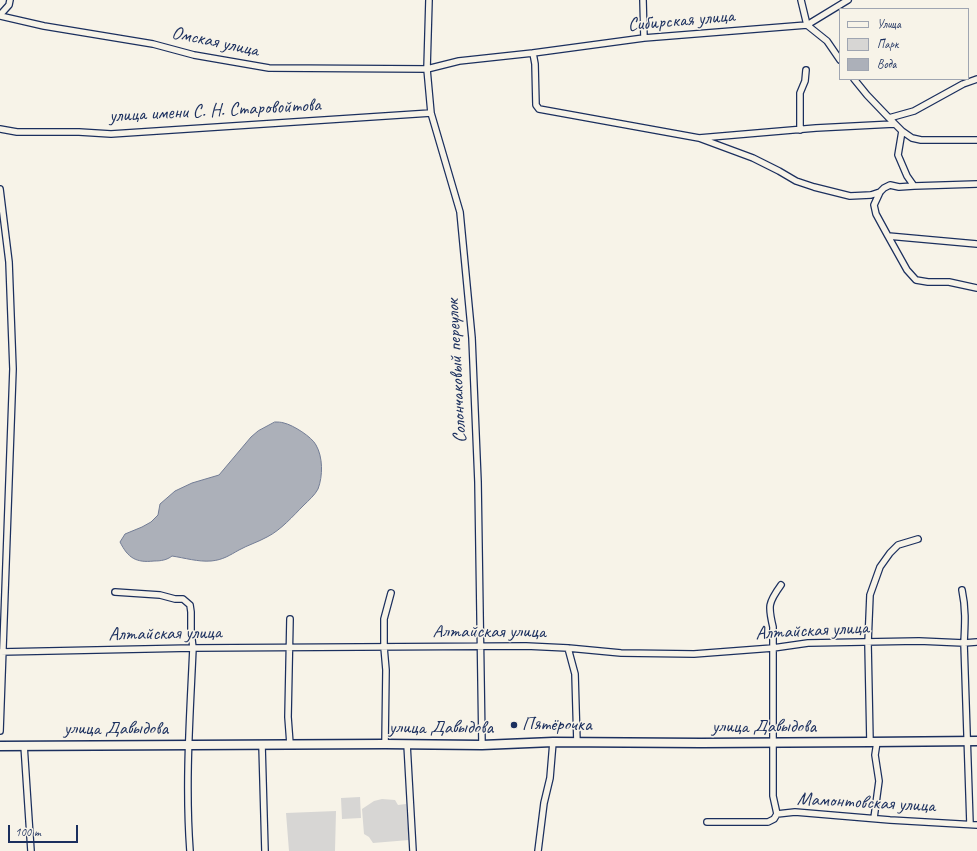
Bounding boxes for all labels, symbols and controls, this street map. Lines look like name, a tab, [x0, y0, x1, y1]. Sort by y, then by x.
street label: Сибирская улица	[627, 5, 735, 37]
legend	[839, 8, 969, 80]
text: Улица	[877, 16, 901, 32]
street label: Омская улица	[169, 22, 261, 62]
text: Парк	[877, 36, 898, 52]
text: Вода	[877, 56, 896, 72]
street label: улица имени С. Н. Старовойтова	[109, 94, 321, 128]
street label: Солончаковый переулок	[442, 298, 472, 444]
street label: Алтайская улица	[755, 617, 869, 645]
street label: Алтайская улица	[432, 621, 546, 643]
street label: Алтайская улица	[108, 622, 222, 646]
place label: Пятёрочка	[522, 714, 592, 736]
street label: улица Давыдова	[712, 716, 816, 738]
street label: улица Давыдова	[389, 717, 493, 739]
street label: улица Давыдова	[64, 718, 168, 740]
marker: Пятёрочка	[509, 720, 519, 730]
street label: Мамонтовская улица	[796, 788, 936, 818]
scale bar	[10, 817, 80, 843]
text: 100 m	[15, 824, 41, 840]

